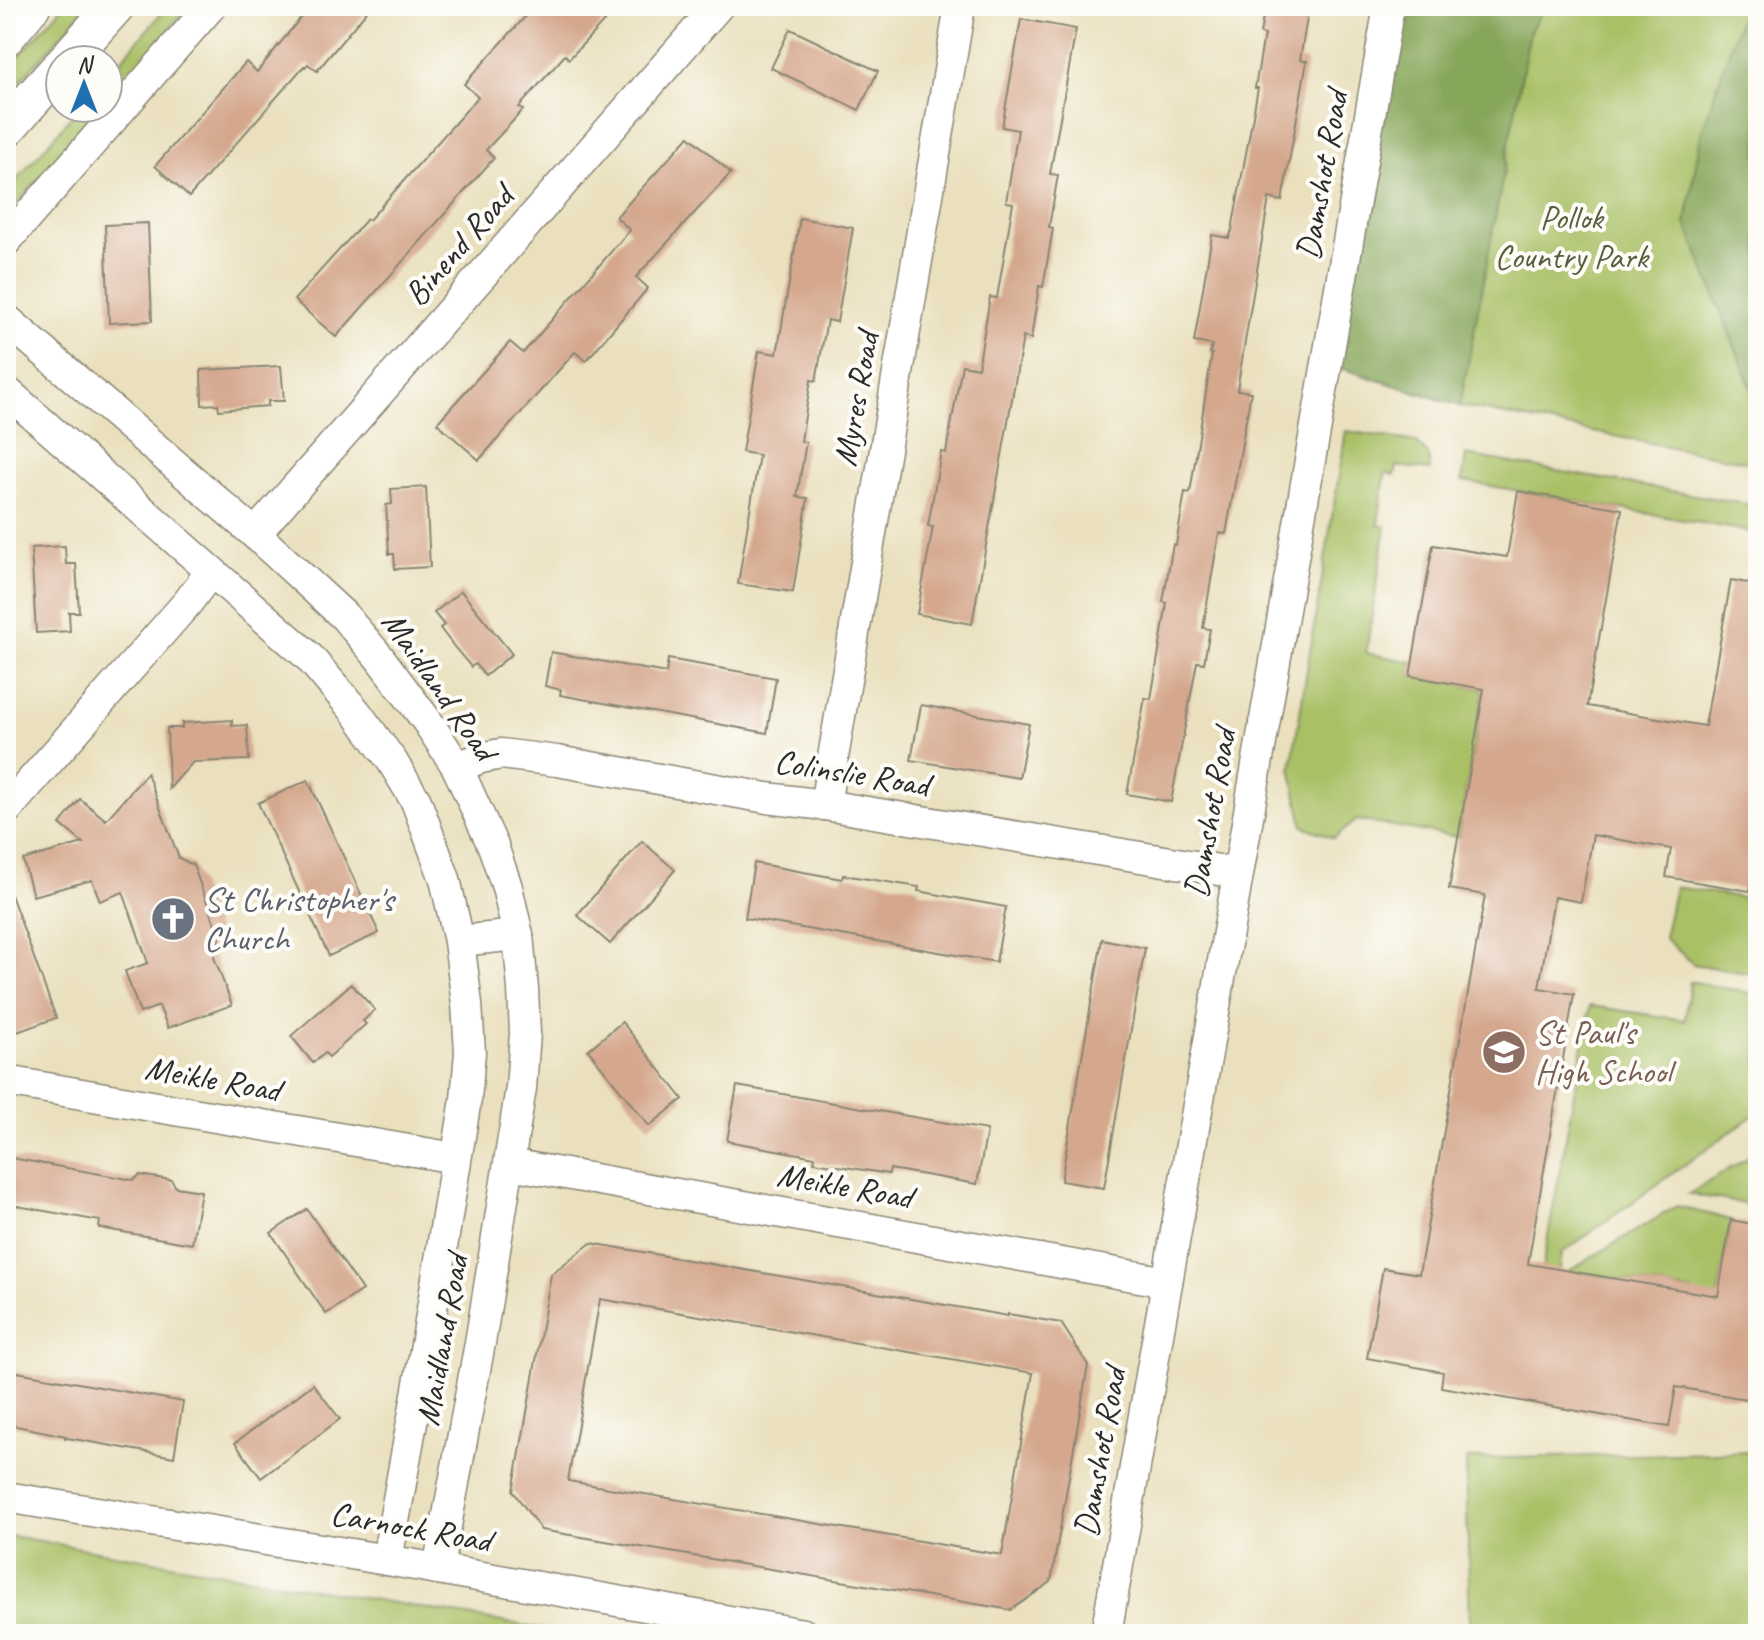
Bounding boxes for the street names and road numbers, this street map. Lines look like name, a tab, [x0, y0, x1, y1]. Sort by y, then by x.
street label: Damshot Road	[1286, 82, 1358, 263]
street label: Binend Road	[394, 173, 525, 314]
street label: Myres Road	[823, 324, 889, 469]
street label: Maidland Road	[372, 602, 510, 773]
street label: Damshot Road	[1174, 720, 1246, 901]
street label: Colinslie Road	[772, 739, 937, 807]
street label: Meikle Road	[142, 1045, 288, 1112]
street label: Meikle Road	[774, 1152, 920, 1219]
street label: Maidland Road	[405, 1246, 479, 1429]
street label: Damshot Road	[1064, 1359, 1136, 1540]
street label: Carnock Road	[327, 1491, 500, 1563]

